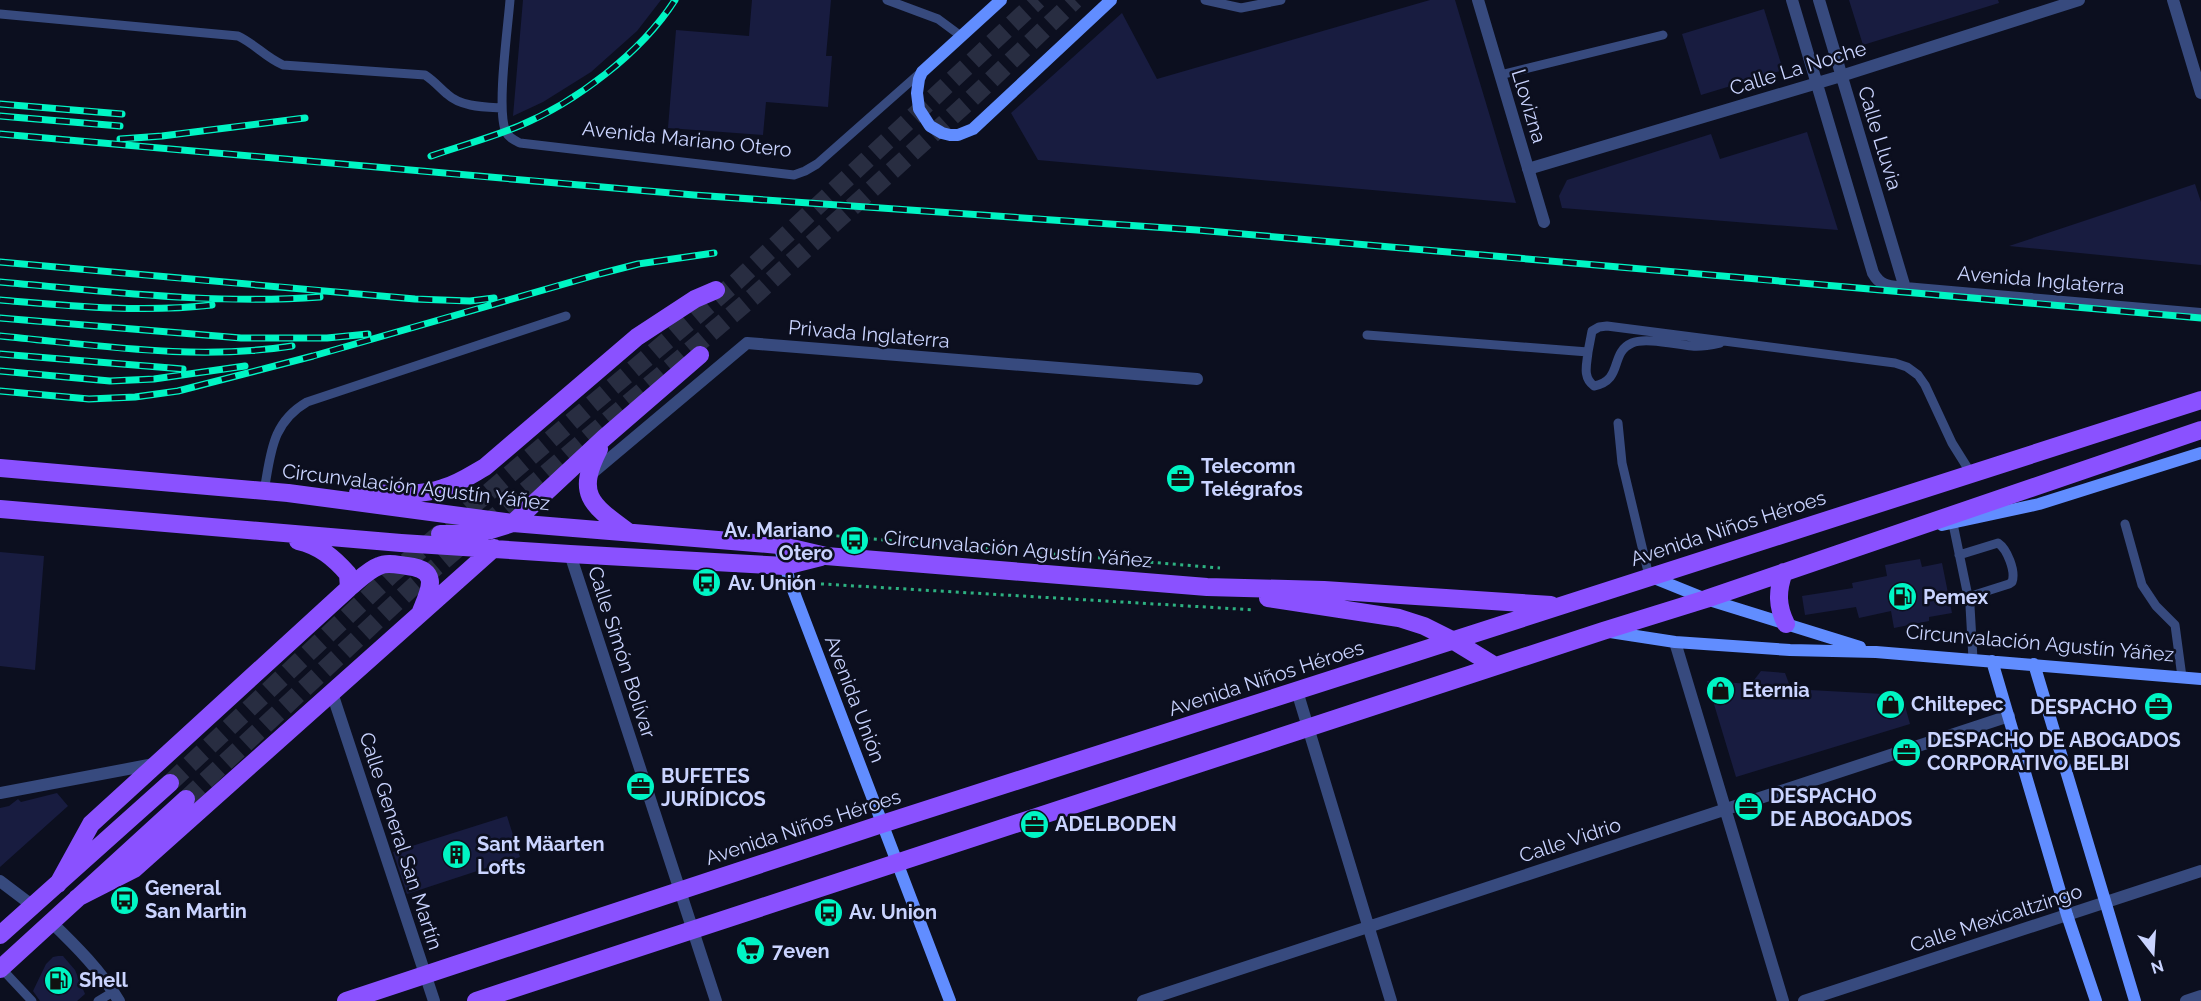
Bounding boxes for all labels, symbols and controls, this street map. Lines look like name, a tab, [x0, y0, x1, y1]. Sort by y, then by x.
street label: Calle La Noche	[1727, 36, 1869, 100]
street label: Llovizna	[1506, 66, 1552, 146]
street label: Calle Lluvia	[1853, 83, 1907, 193]
street label: Avenida Mariano Otero	[581, 116, 793, 162]
street label: Avenida Inglaterra	[1956, 261, 2126, 299]
street label: Privada Inglaterra	[787, 315, 951, 353]
place label: Telecomn Telégrafos	[1201, 454, 1303, 501]
street label: Circunvalación Agustín Yáñez	[281, 459, 551, 515]
office icon: Telecomn Telégrafos	[1164, 462, 1196, 494]
street label: Avenida Niños Héroes	[1627, 485, 1829, 571]
place label: Av. Mariano Otero	[724, 518, 833, 565]
bus stop icon: Av. Mariano Otero	[838, 525, 870, 557]
street label: Circunvalación Agustín Yáñez	[883, 525, 1153, 573]
street label: Calle Simón Bolívar	[583, 563, 661, 741]
bus stop icon: Av. Unión	[691, 567, 723, 599]
place label: Av. Unión	[728, 571, 816, 595]
fuel station icon: Pemex	[1886, 581, 1918, 613]
place label: Pemex	[1923, 585, 1988, 609]
street label: Circunvalación Agustín Yáñez	[1905, 619, 2175, 667]
street label: Avenida Unión	[820, 632, 890, 766]
street label: Avenida Niños Héroes	[1165, 635, 1367, 721]
shop icon: Eternia	[1705, 674, 1737, 706]
place label: Eternia	[1742, 678, 1810, 702]
shop icon: Chiltepec	[1874, 688, 1906, 720]
office icon: DESPACHO	[2142, 691, 2174, 723]
place label: Chiltepec	[1911, 692, 2004, 716]
place label: DESPACHO	[2030, 695, 2137, 719]
place label: DESPACHO DE ABOGADOS CORPORATIVO BELBI	[1927, 728, 2181, 775]
street label: Calle General San Martín	[354, 729, 448, 953]
office icon: DESPACHO DE ABOGADOS CORPORATIVO BELBI	[1890, 736, 1922, 768]
place label: BUFETES JURÍDICOS	[661, 764, 766, 811]
office icon: BUFETES JURÍDICOS	[624, 771, 656, 803]
street label: Avenida Niños Héroes	[702, 784, 904, 870]
place label: DESPACHO DE ABOGADOS	[1770, 784, 1912, 831]
office icon: DESPACHO DE ABOGADOS	[1733, 791, 1765, 823]
office icon: ADELBODEN	[1018, 808, 1050, 840]
place label: ADELBODEN	[1055, 812, 1177, 836]
street label: Calle Vidrio	[1516, 812, 1624, 868]
place label: Sant Mäarten Lofts	[477, 832, 605, 879]
building icon: Sant Mäarten Lofts	[440, 839, 472, 871]
place label: General San Martin	[145, 876, 247, 923]
street label: Calle Mexicaltzingo	[1907, 879, 2085, 957]
bus stop icon: General San Martin	[108, 884, 140, 916]
bus stop icon: Av. Union	[812, 896, 844, 928]
place label: Av. Union	[849, 900, 937, 924]
north arrow	[2123, 923, 2183, 983]
supermarket icon: 7even	[735, 935, 767, 967]
place label: 7even	[772, 939, 830, 963]
text: N	[2149, 956, 2166, 978]
fuel station icon: Shell	[42, 964, 74, 996]
place label: Shell	[79, 968, 129, 992]

